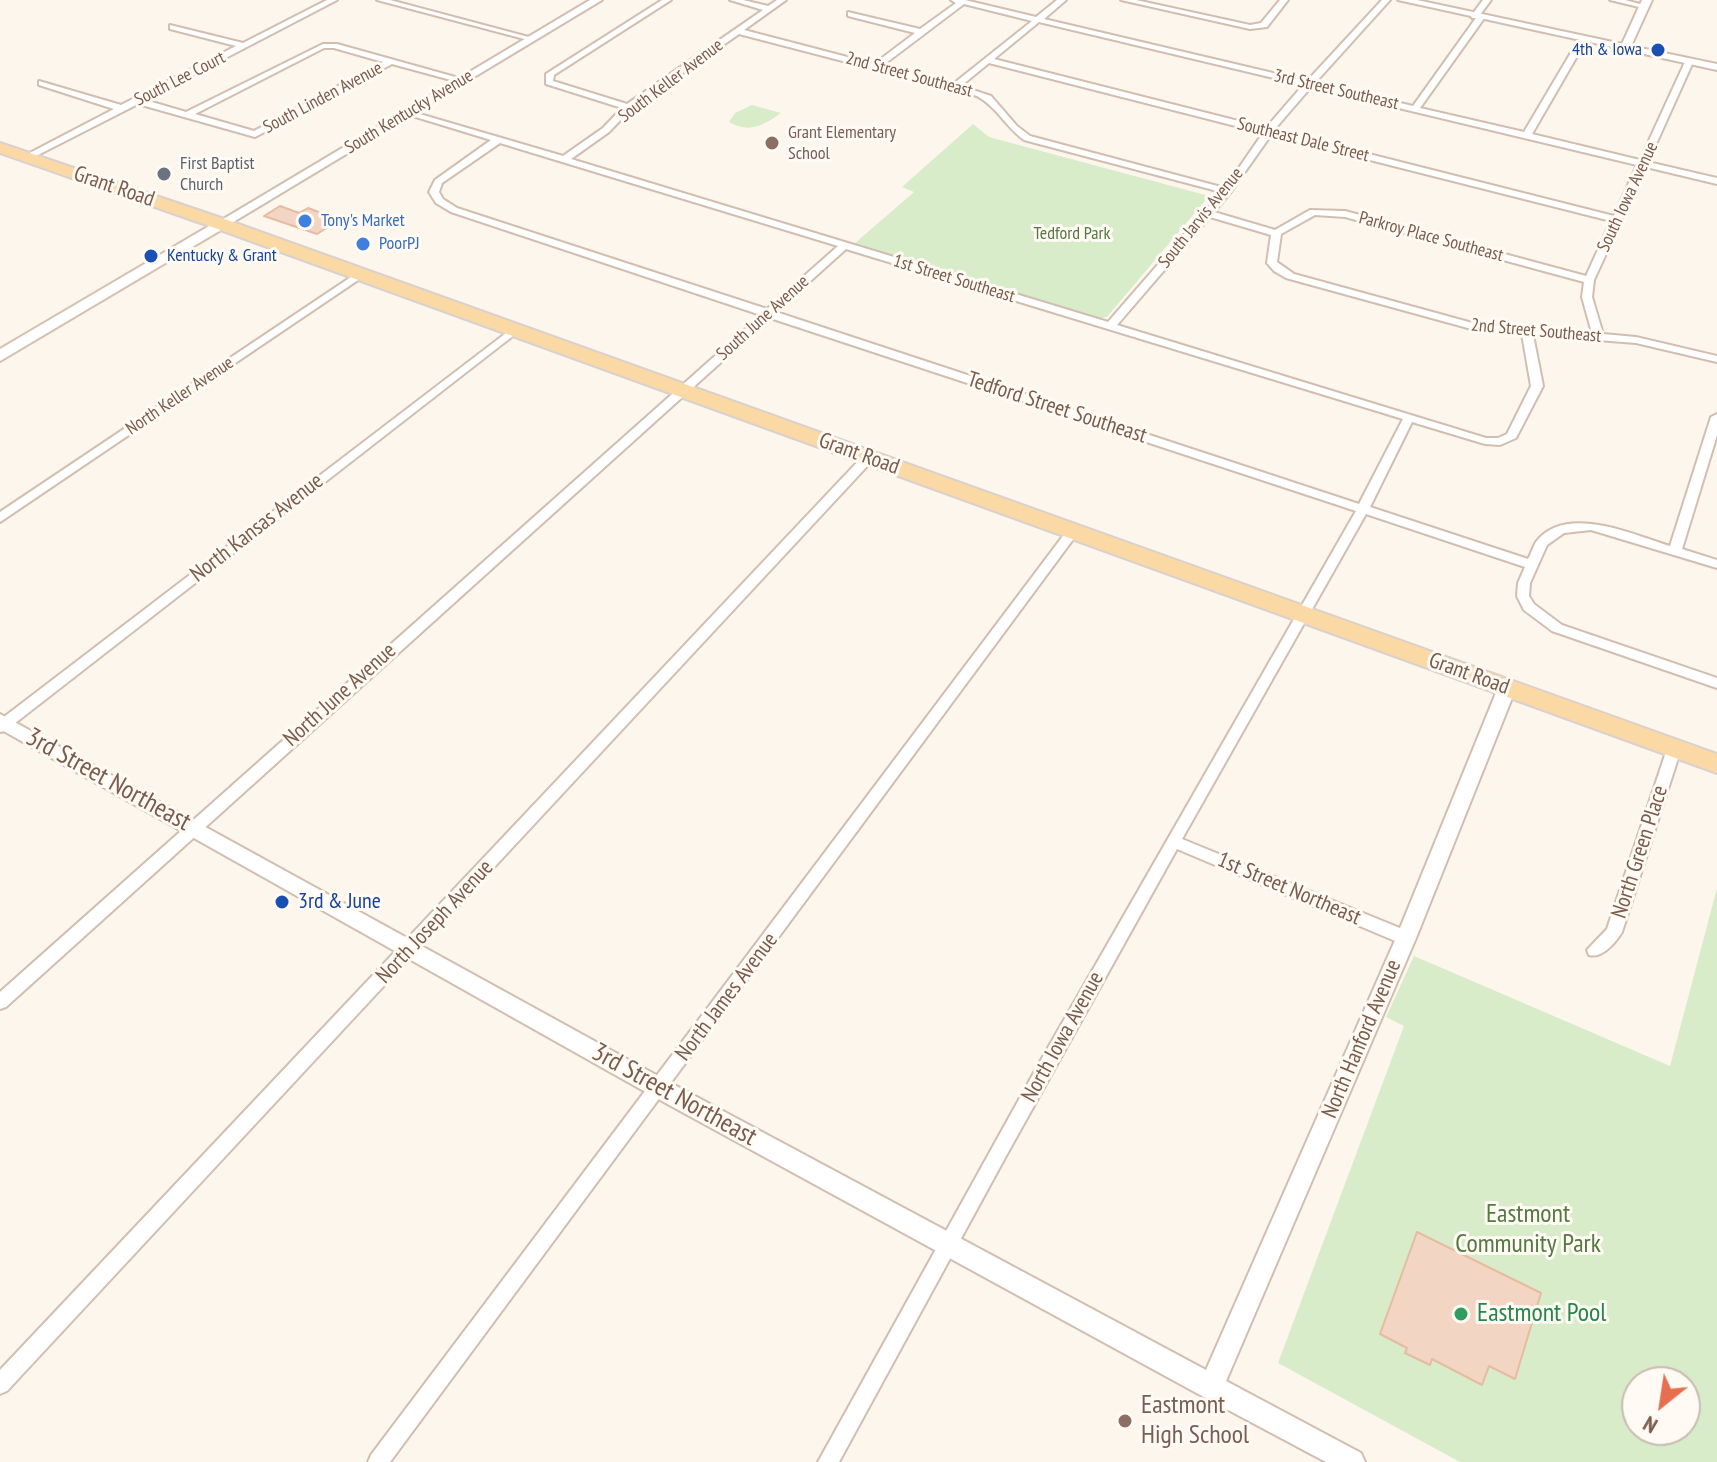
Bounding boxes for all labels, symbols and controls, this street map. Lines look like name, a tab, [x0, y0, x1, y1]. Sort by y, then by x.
street label: South Keller Avenue	[614, 35, 728, 127]
place label: 4th & Iowa	[1572, 39, 1642, 61]
marker: 4th & Iowa	[1649, 41, 1667, 59]
street label: South Lee Court	[131, 47, 229, 111]
street label: 2nd Street Southeast	[843, 48, 975, 102]
street label: South Linden Avenue	[260, 58, 386, 138]
street label: South Kentucky Avenue	[341, 65, 477, 159]
street label: 3rd Street Southeast	[1271, 65, 1401, 115]
street label: Southeast Dale Street	[1235, 113, 1371, 167]
place label: Grant Elementary School	[788, 122, 896, 164]
marker: Grant Elementary School	[763, 134, 781, 152]
street label: South Iowa Avenue	[1593, 139, 1663, 255]
place label: First Baptist Church	[180, 153, 255, 196]
street label: Grant Road	[70, 161, 158, 213]
street label: South Jarvis Avenue	[1154, 164, 1248, 272]
marker: First Baptist Church	[155, 165, 173, 183]
street label: Parkroy Place Southeast	[1356, 207, 1506, 267]
place label: Tony's Market	[321, 210, 405, 232]
marker: Tony's Market	[296, 212, 314, 230]
park label: Tedford Park	[1034, 223, 1110, 245]
place label: PoorPJ	[379, 233, 420, 255]
marker: PoorPJ	[354, 235, 372, 253]
place label: Kentucky & Grant	[167, 245, 277, 267]
marker: Kentucky & Grant	[142, 247, 160, 265]
street label: 1st Street Southeast	[891, 250, 1017, 308]
street label: South June Avenue	[712, 271, 814, 365]
street label: 2nd Street Southeast	[1470, 315, 1602, 347]
street label: North Keller Avenue	[122, 352, 238, 440]
street label: Tedford Street Southeast	[964, 367, 1150, 449]
street label: Grant Road	[815, 427, 903, 481]
street label: North Kansas Avenue	[185, 468, 329, 588]
street label: North June Avenue	[278, 638, 402, 752]
street label: Grant Road	[1425, 647, 1513, 701]
street label: 3rd Street Northeast	[20, 722, 196, 838]
street label: North Green Place	[1606, 782, 1674, 922]
street label: 1st Street Northeast	[1213, 847, 1365, 931]
street label: North Joseph Avenue	[371, 855, 499, 989]
place label: 3rd & June	[298, 889, 381, 915]
marker: 3rd & June	[273, 893, 291, 911]
street label: North James Avenue	[670, 928, 784, 1066]
street label: North Hanford Avenue	[1317, 956, 1407, 1122]
street label: North Iowa Avenue	[1016, 967, 1110, 1107]
street label: 3rd Street Northeast	[586, 1037, 762, 1153]
park label: Eastmont Community Park	[1455, 1199, 1601, 1260]
place label: Eastmont Pool	[1477, 1298, 1606, 1330]
marker: Eastmont Pool	[1452, 1305, 1470, 1323]
north arrow	[1621, 1366, 1701, 1446]
place label: Eastmont High School	[1141, 1390, 1249, 1452]
text: N	[1638, 1410, 1662, 1440]
marker: Eastmont High School	[1116, 1412, 1134, 1430]

